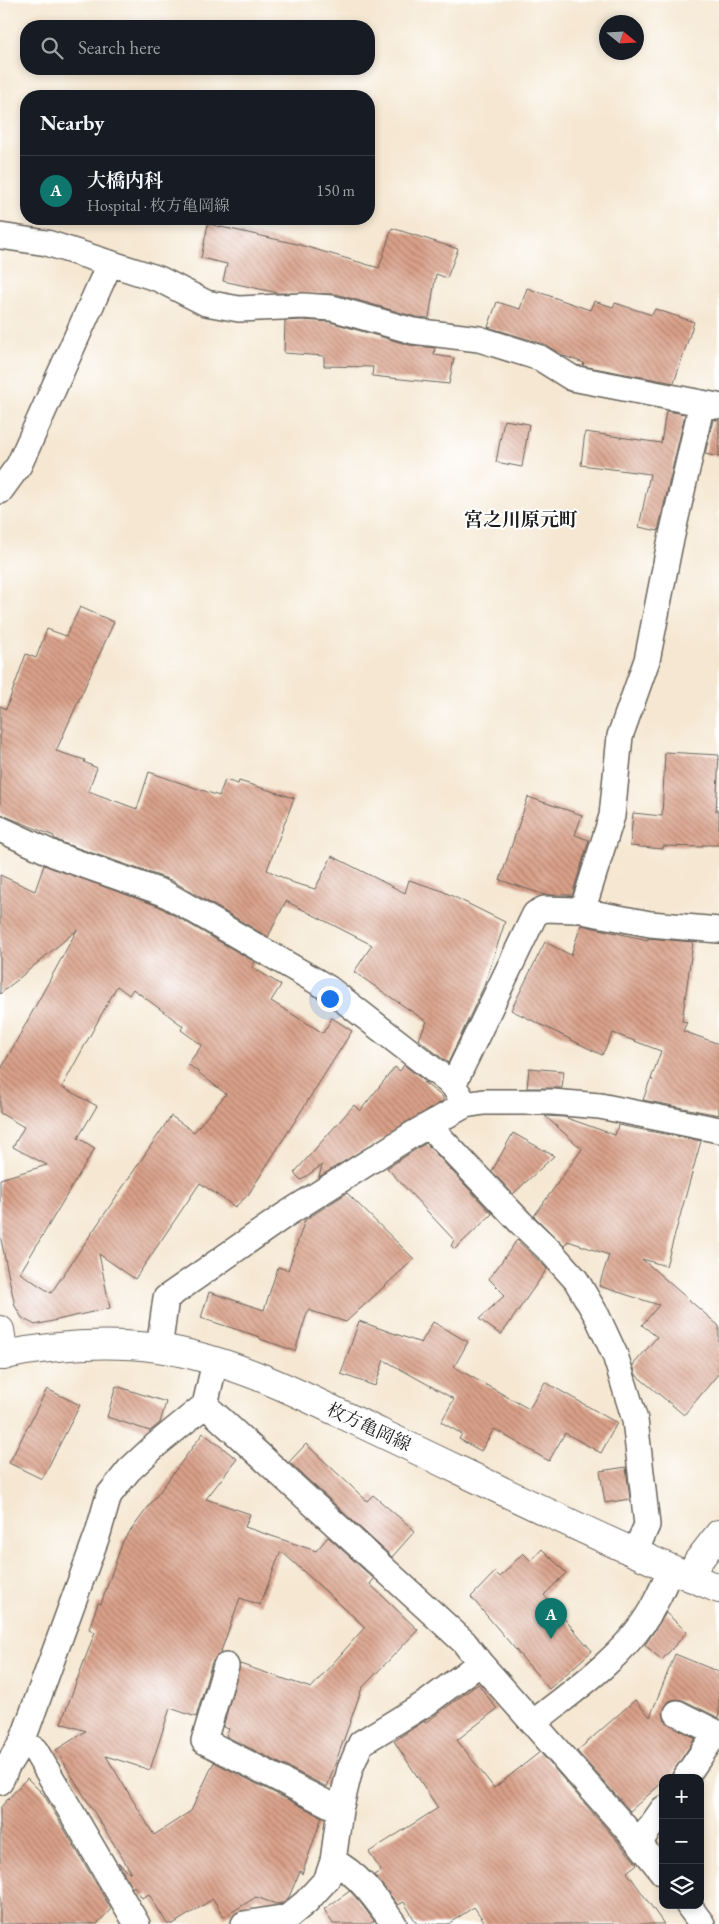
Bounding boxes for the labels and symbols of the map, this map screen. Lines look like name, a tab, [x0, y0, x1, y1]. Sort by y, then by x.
north arrow	[599, 15, 644, 60]
district label: 宮之川原元町	[464, 507, 578, 532]
your location	[317, 986, 343, 1012]
street label: 枚方亀岡線	[324, 1397, 415, 1456]
pin: A	[535, 1598, 567, 1639]

